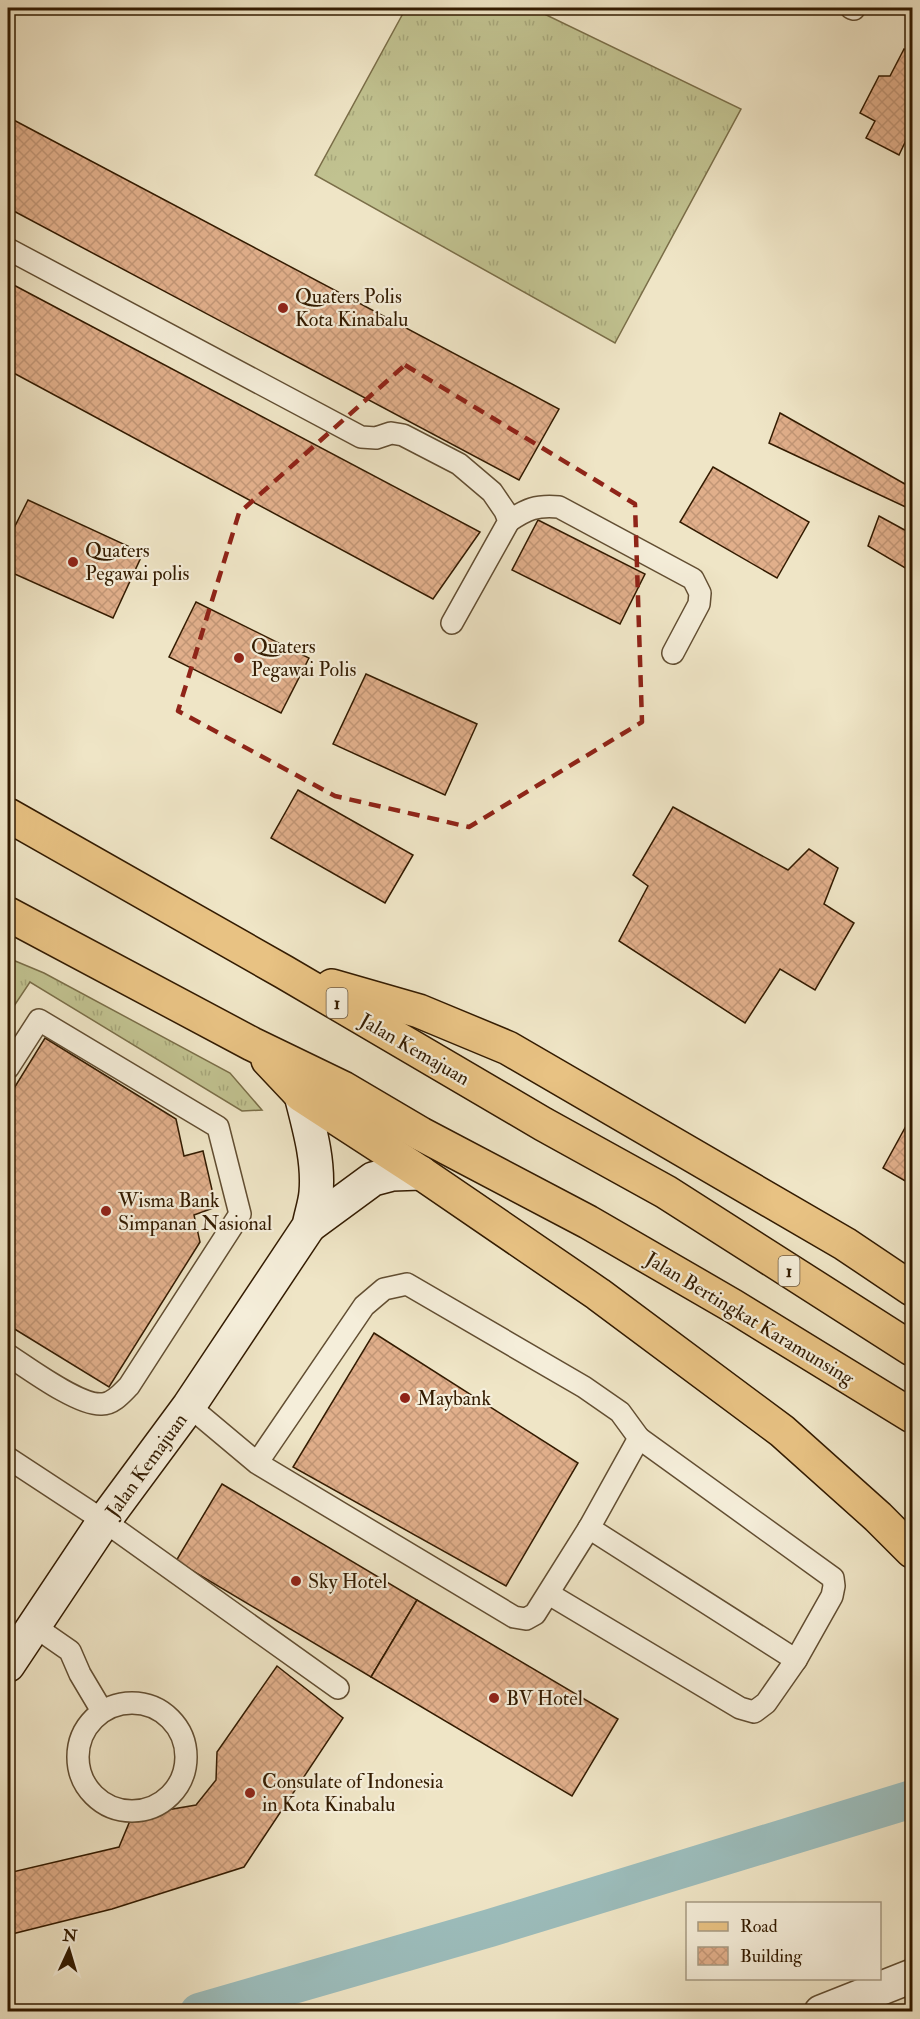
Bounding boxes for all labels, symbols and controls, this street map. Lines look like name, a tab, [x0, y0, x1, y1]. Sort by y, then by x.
place label: Quaters Polis Kota Kinabalu	[295, 284, 408, 332]
marker: Quaters Polis Kota Kinabalu	[276, 301, 290, 315]
place label: Quaters Pegawai polis	[85, 538, 190, 587]
marker: Quaters Pegawai polis	[66, 555, 80, 569]
place label: Quaters Pegawai Polis	[251, 634, 357, 682]
marker: Quaters Pegawai Polis	[232, 651, 246, 665]
road number: 1	[326, 988, 348, 1018]
street label: Jalan Kemajuan	[354, 1007, 474, 1091]
place label: Wisma Bank Simpanan Nasional	[117, 1188, 272, 1237]
marker: Wisma Bank Simpanan Nasional	[99, 1204, 113, 1218]
street label: Jalan Bertingkat Karamunsing	[640, 1246, 860, 1391]
road number: 1	[778, 1256, 800, 1286]
place label: Maybank	[417, 1386, 491, 1411]
marker: Maybank	[398, 1391, 412, 1405]
street label: Jalan Kemajuan	[100, 1408, 193, 1523]
place label: Sky Hotel	[308, 1569, 387, 1594]
marker: Sky Hotel	[289, 1574, 303, 1588]
place label: BV Hotel	[506, 1686, 583, 1711]
marker: BV Hotel	[487, 1691, 501, 1705]
place label: Consulate of Indonesia in Kota Kinabalu	[262, 1769, 444, 1817]
marker: Consulate of Indonesia in Kota Kinabalu	[243, 1786, 257, 1800]
legend	[686, 1902, 881, 1980]
text: Road	[740, 1915, 778, 1938]
north arrow	[39, 1920, 99, 1980]
text: N	[61, 1925, 78, 1947]
text: Building	[740, 1945, 803, 1968]

